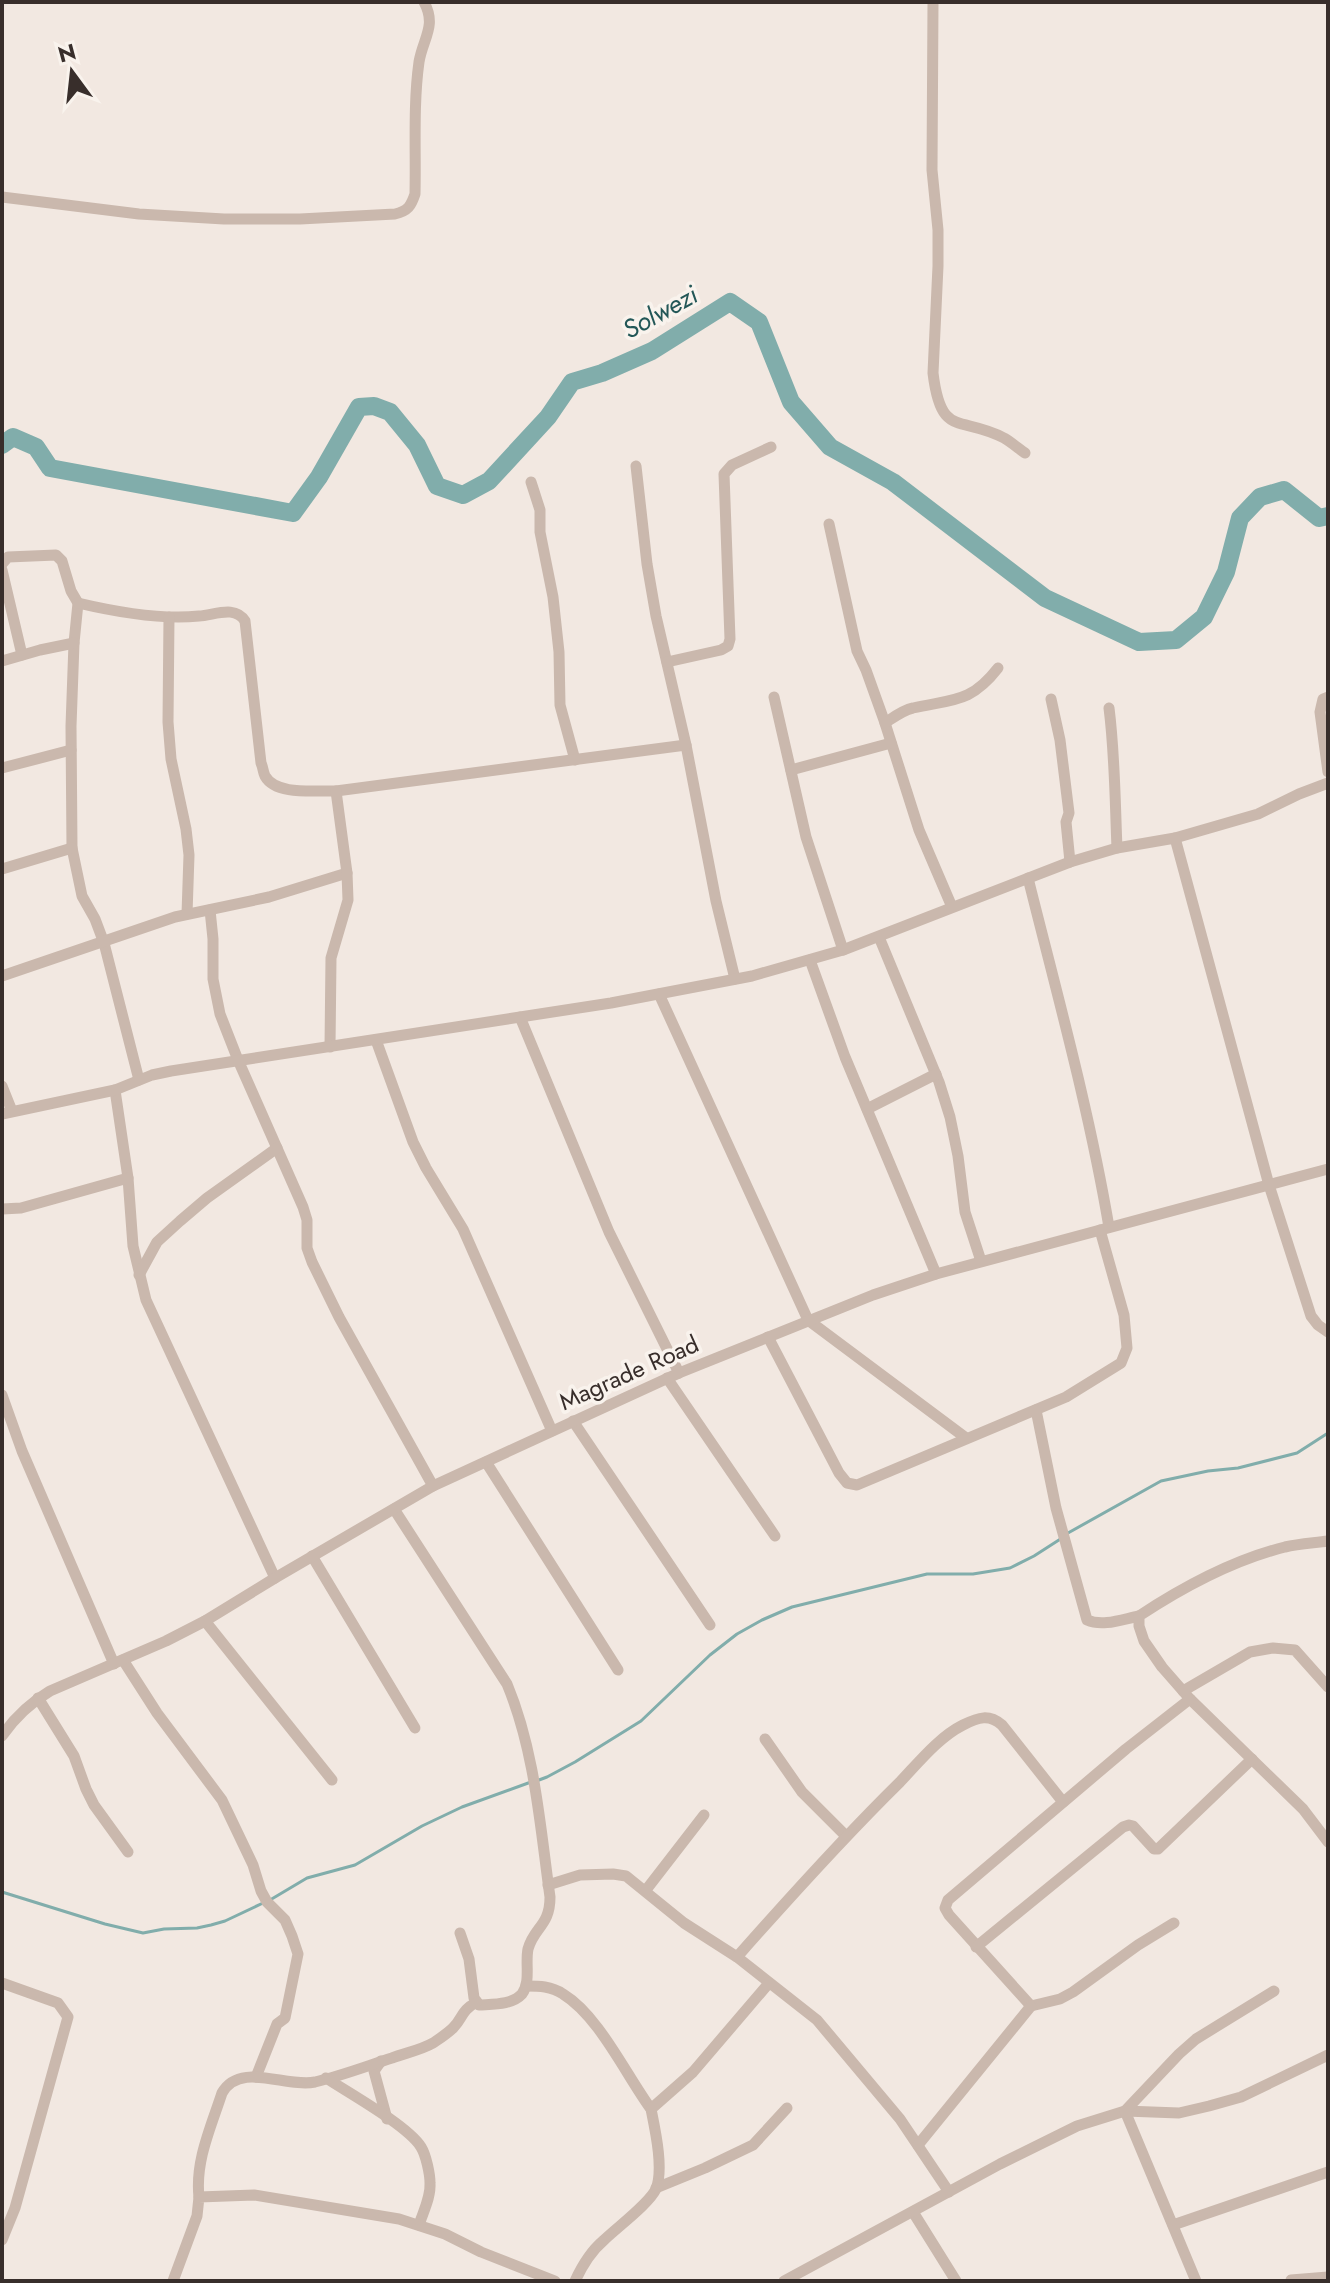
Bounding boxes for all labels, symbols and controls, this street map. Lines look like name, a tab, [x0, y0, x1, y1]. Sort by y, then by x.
north arrow	[32, 32, 112, 112]
text: N	[54, 35, 79, 70]
water label: Solwezi	[615, 276, 705, 348]
street label: Magrade Road	[553, 1326, 704, 1419]

